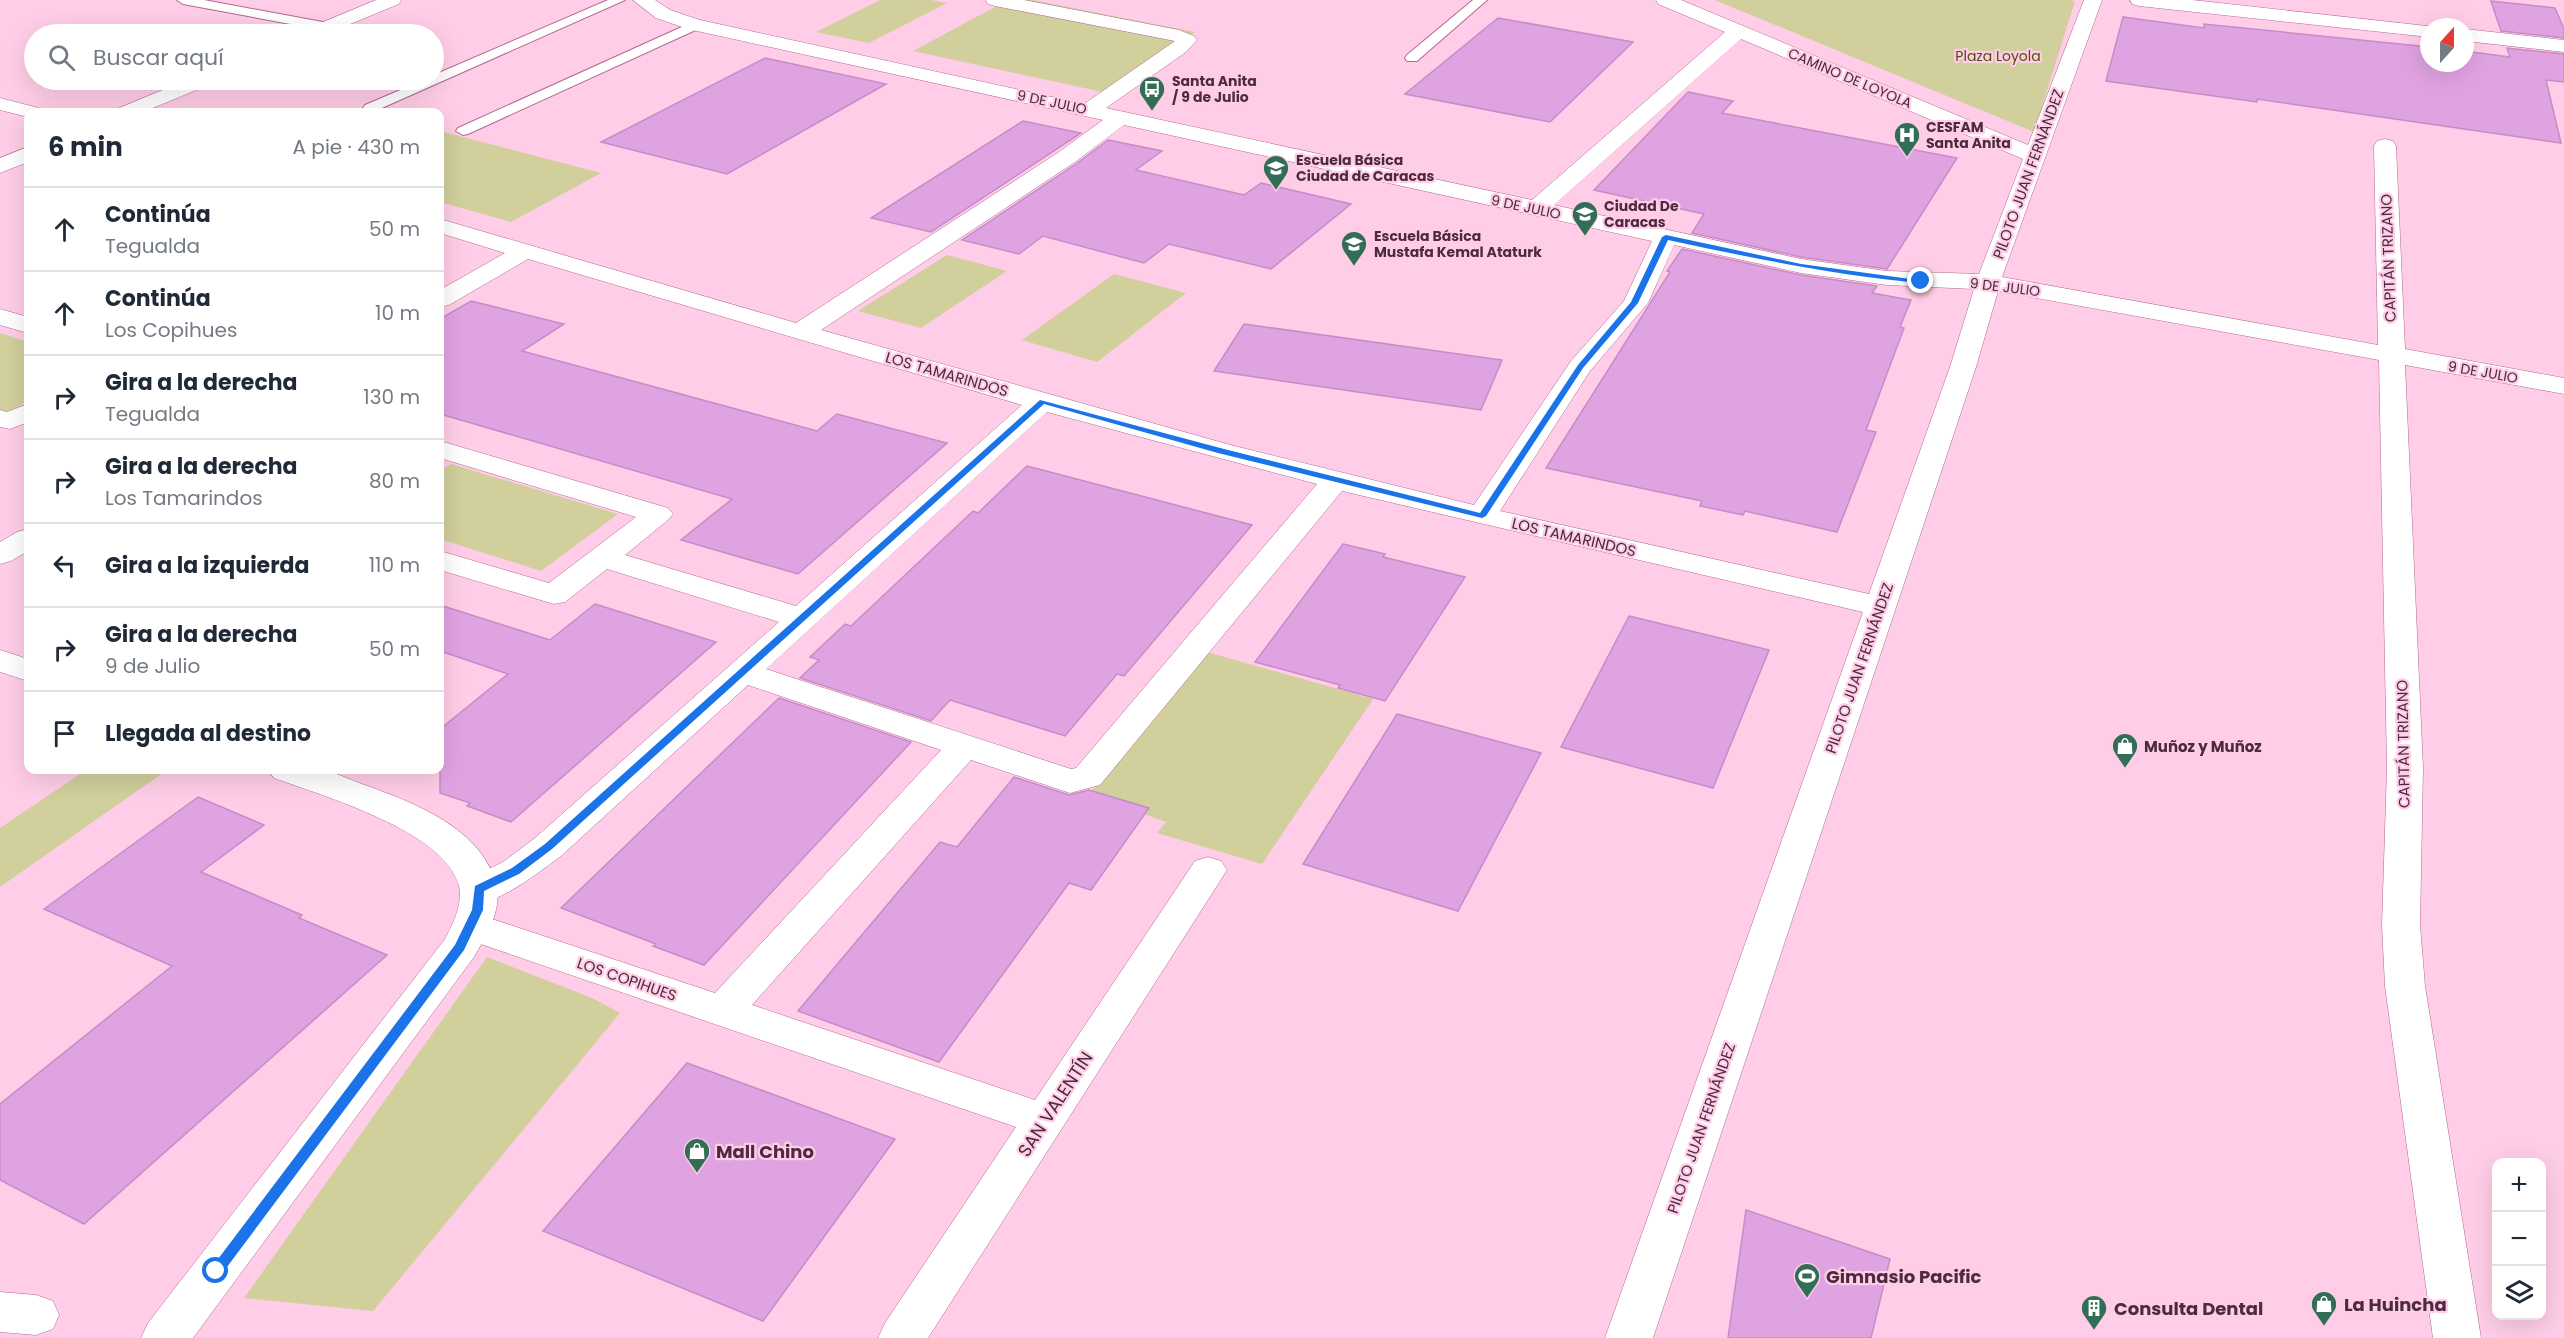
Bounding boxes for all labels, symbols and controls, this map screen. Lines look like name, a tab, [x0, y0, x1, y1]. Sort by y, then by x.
north arrow	[2420, 18, 2474, 72]
search box	[24, 24, 444, 90]
icon: search	[45, 41, 78, 74]
text: Buscar aquí	[93, 42, 224, 73]
street label: CAMINO DE LOYOLA	[1785, 43, 1915, 113]
park label: Plaza Loyola	[1955, 46, 2041, 66]
place label: Santa Anita / 9 de Julio	[1172, 71, 1257, 107]
bus stop icon: Santa Anita / 9 de Julio	[1137, 74, 1167, 112]
street label: 9 DE JULIO	[1015, 85, 1089, 119]
street label: PILOTO JUAN FERNÁNDEZ	[1987, 86, 2069, 262]
place label: CESFAM Santa Anita	[1926, 117, 2011, 153]
hospital icon: CESFAM Santa Anita	[1892, 120, 1922, 158]
text: 6 min	[48, 129, 123, 165]
text: A pie · 430 m	[293, 133, 420, 161]
place label: Escuela Básica Ciudad de Caracas	[1296, 150, 1434, 186]
school or university icon: Escuela Básica Ciudad de Caracas	[1261, 153, 1291, 191]
street label: 9 DE JULIO	[1489, 190, 1563, 224]
street label: CAPITÁN TRIZANO	[2375, 193, 2401, 322]
place label: Ciudad De Caracas	[1604, 196, 1679, 232]
text: Continúa	[105, 199, 211, 230]
school or university icon: Ciudad De Caracas	[1570, 199, 1600, 237]
icon: ahead	[48, 213, 81, 246]
text: 50 m	[369, 215, 420, 243]
place label: Escuela Básica Mustafa Kemal Ataturk	[1374, 226, 1542, 262]
school or university icon: Escuela Básica Mustafa Kemal Ataturk	[1339, 229, 1369, 267]
text: Tegualda	[105, 232, 200, 260]
route end	[1907, 267, 1933, 293]
street label: 9 DE JULIO	[1969, 273, 2041, 301]
text: Continúa	[105, 283, 211, 314]
icon: ahead	[48, 297, 81, 330]
text: 10 m	[375, 299, 420, 327]
text: Los Copihues	[105, 316, 237, 344]
street label: LOS TAMARINDOS	[883, 346, 1011, 402]
street label: 9 DE JULIO	[2446, 356, 2520, 388]
text: Gira a la derecha	[105, 367, 298, 398]
icon: right	[48, 381, 81, 414]
text: 130 m	[363, 383, 420, 411]
text: Tegualda	[105, 400, 200, 428]
text: Gira a la derecha	[105, 451, 298, 482]
icon: right	[48, 465, 81, 498]
text: 80 m	[369, 467, 420, 495]
text: Los Tamarindos	[105, 484, 263, 512]
street label: LOS TAMARINDOS	[1510, 512, 1638, 562]
icon: left	[48, 549, 81, 582]
text: Gira a la izquierda	[105, 550, 309, 581]
text: 110 m	[369, 551, 420, 579]
street label: PILOTO JUAN FERNÁNDEZ	[1820, 580, 1898, 756]
text: Gira a la derecha	[105, 619, 298, 650]
icon: right	[48, 633, 81, 666]
text: 50 m	[369, 635, 420, 663]
text: 9 de Julio	[105, 652, 200, 680]
street label: CAPITÁN TRIZANO	[2391, 679, 2415, 808]
icon: arrive	[48, 717, 81, 750]
text: Llegada al destino	[105, 718, 311, 749]
shop icon: Muñoz y Muñoz	[2110, 731, 2140, 769]
place label: Muñoz y Muñoz	[2144, 736, 2262, 757]
street label: LOS COPIHUES	[574, 952, 680, 1006]
street label: PILOTO JUAN FERNÁNDEZ	[1662, 1040, 1740, 1216]
street label: SAN VALENTÍN	[1012, 1046, 1098, 1162]
shop icon: Mall Chino	[682, 1136, 712, 1174]
place label: Mall Chino	[716, 1139, 814, 1164]
map controls	[2492, 1158, 2546, 1320]
button: +	[2492, 1158, 2546, 1212]
button: −	[2492, 1212, 2546, 1266]
route start	[202, 1257, 228, 1283]
sports icon: Gimnasio Pacific	[1792, 1261, 1822, 1299]
place label: Gimnasio Pacific	[1826, 1264, 1982, 1289]
button: layers	[2492, 1266, 2546, 1320]
shop icon: La Huincha	[2309, 1289, 2339, 1327]
place label: La Huincha	[2344, 1292, 2447, 1317]
building icon: Consulta Dental	[2079, 1293, 2109, 1331]
place label: Consulta Dental	[2114, 1296, 2263, 1321]

